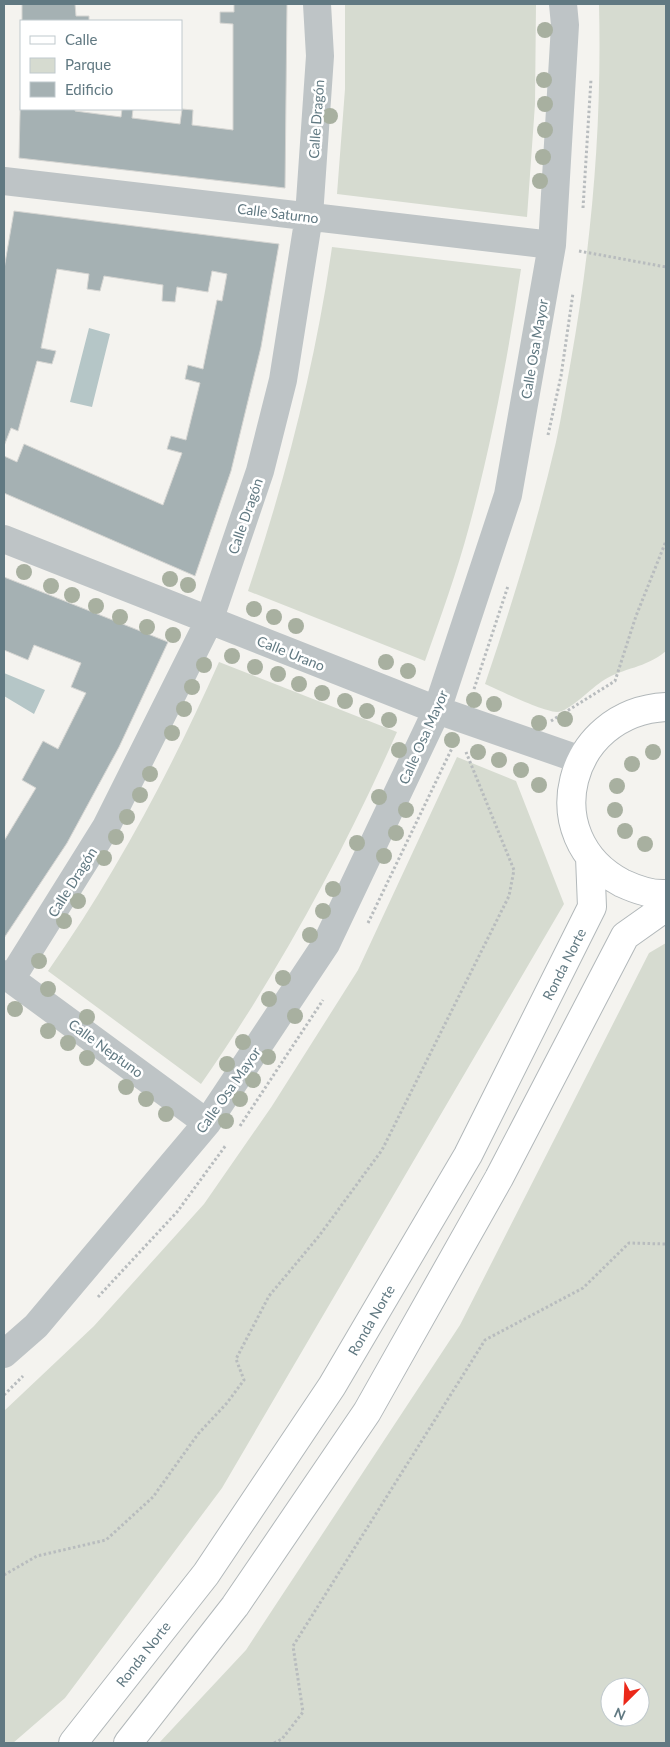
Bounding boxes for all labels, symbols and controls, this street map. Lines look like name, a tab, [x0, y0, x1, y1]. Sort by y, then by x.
legend	[20, 20, 182, 110]
text: Calle	[65, 30, 98, 48]
text: Parque	[65, 55, 111, 73]
street label: Calle Dragón	[305, 79, 327, 159]
text: Edificio	[65, 80, 113, 98]
street label: Calle Saturno	[236, 200, 320, 226]
street label: Calle Osa Mayor	[517, 298, 551, 400]
street label: Calle Dragón	[224, 476, 266, 556]
street label: Calle Urano	[255, 632, 327, 674]
street label: Calle Osa Mayor	[395, 687, 451, 787]
street label: Calle Dragón	[44, 844, 100, 920]
street label: Ronda Norte	[539, 925, 589, 1003]
street label: Calle Neptuno	[65, 1015, 147, 1081]
street label: Calle Osa Mayor	[192, 1044, 264, 1136]
street label: Ronda Norte	[344, 1282, 398, 1358]
street label: Ronda Norte	[112, 1618, 174, 1690]
north arrow	[600, 1677, 650, 1727]
text: N	[611, 1704, 628, 1724]

